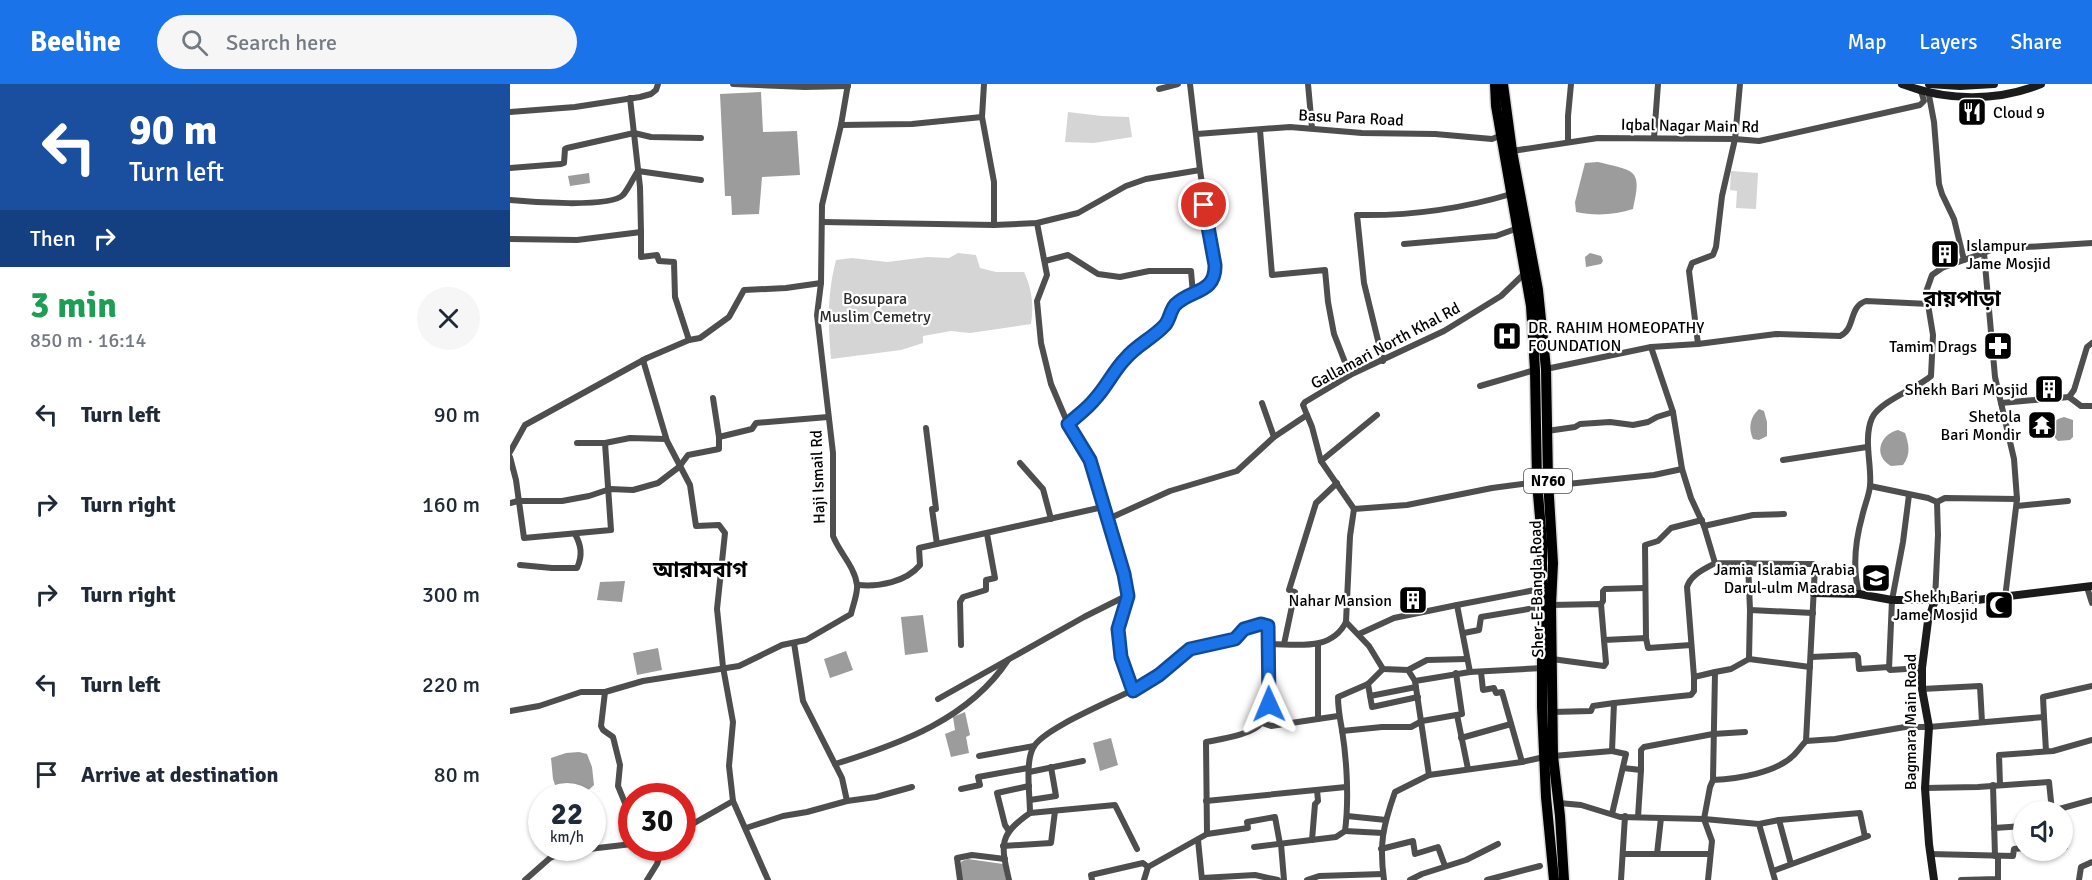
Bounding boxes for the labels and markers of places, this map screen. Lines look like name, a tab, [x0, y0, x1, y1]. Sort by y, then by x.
restaurant icon: Cloud 9	[1956, 96, 1988, 128]
place label: Cloud 9	[1993, 103, 2045, 123]
pin	[1178, 179, 1229, 230]
place label: Islampur Jame Mosjid	[1966, 236, 2051, 274]
building icon: Islampur Jame Mosjid	[1929, 238, 1961, 270]
place label: DR. RAHIM HOMEOPATHY FOUNDATION	[1528, 318, 1704, 356]
hospital icon: DR. RAHIM HOMEOPATHY FOUNDATION	[1491, 320, 1523, 352]
pharmacy icon: Tamim Drags	[1982, 330, 2014, 362]
place label: Tamim Drags	[1889, 337, 1977, 357]
building icon: Shekh Bari Mosjid	[2033, 373, 2065, 405]
place label: Shekh Bari Mosjid	[1905, 380, 2028, 400]
place label: Shetola Bari Mondir	[1941, 407, 2021, 445]
temple icon: Shetola Bari Mondir	[2026, 409, 2058, 441]
place label: Jamia Islamia Arabia Darul-ulm Madrasa	[1714, 560, 1855, 598]
school or university icon: Jamia Islamia Arabia Darul-ulm Madrasa	[1860, 562, 1892, 594]
building icon: Nahar Mansion	[1397, 584, 1429, 616]
place label: Shekh Bari Jame Mosjid	[1893, 587, 1978, 625]
mosque icon: Shekh Bari Jame Mosjid	[1983, 589, 2015, 621]
place label: Nahar Mansion	[1289, 591, 1392, 611]

